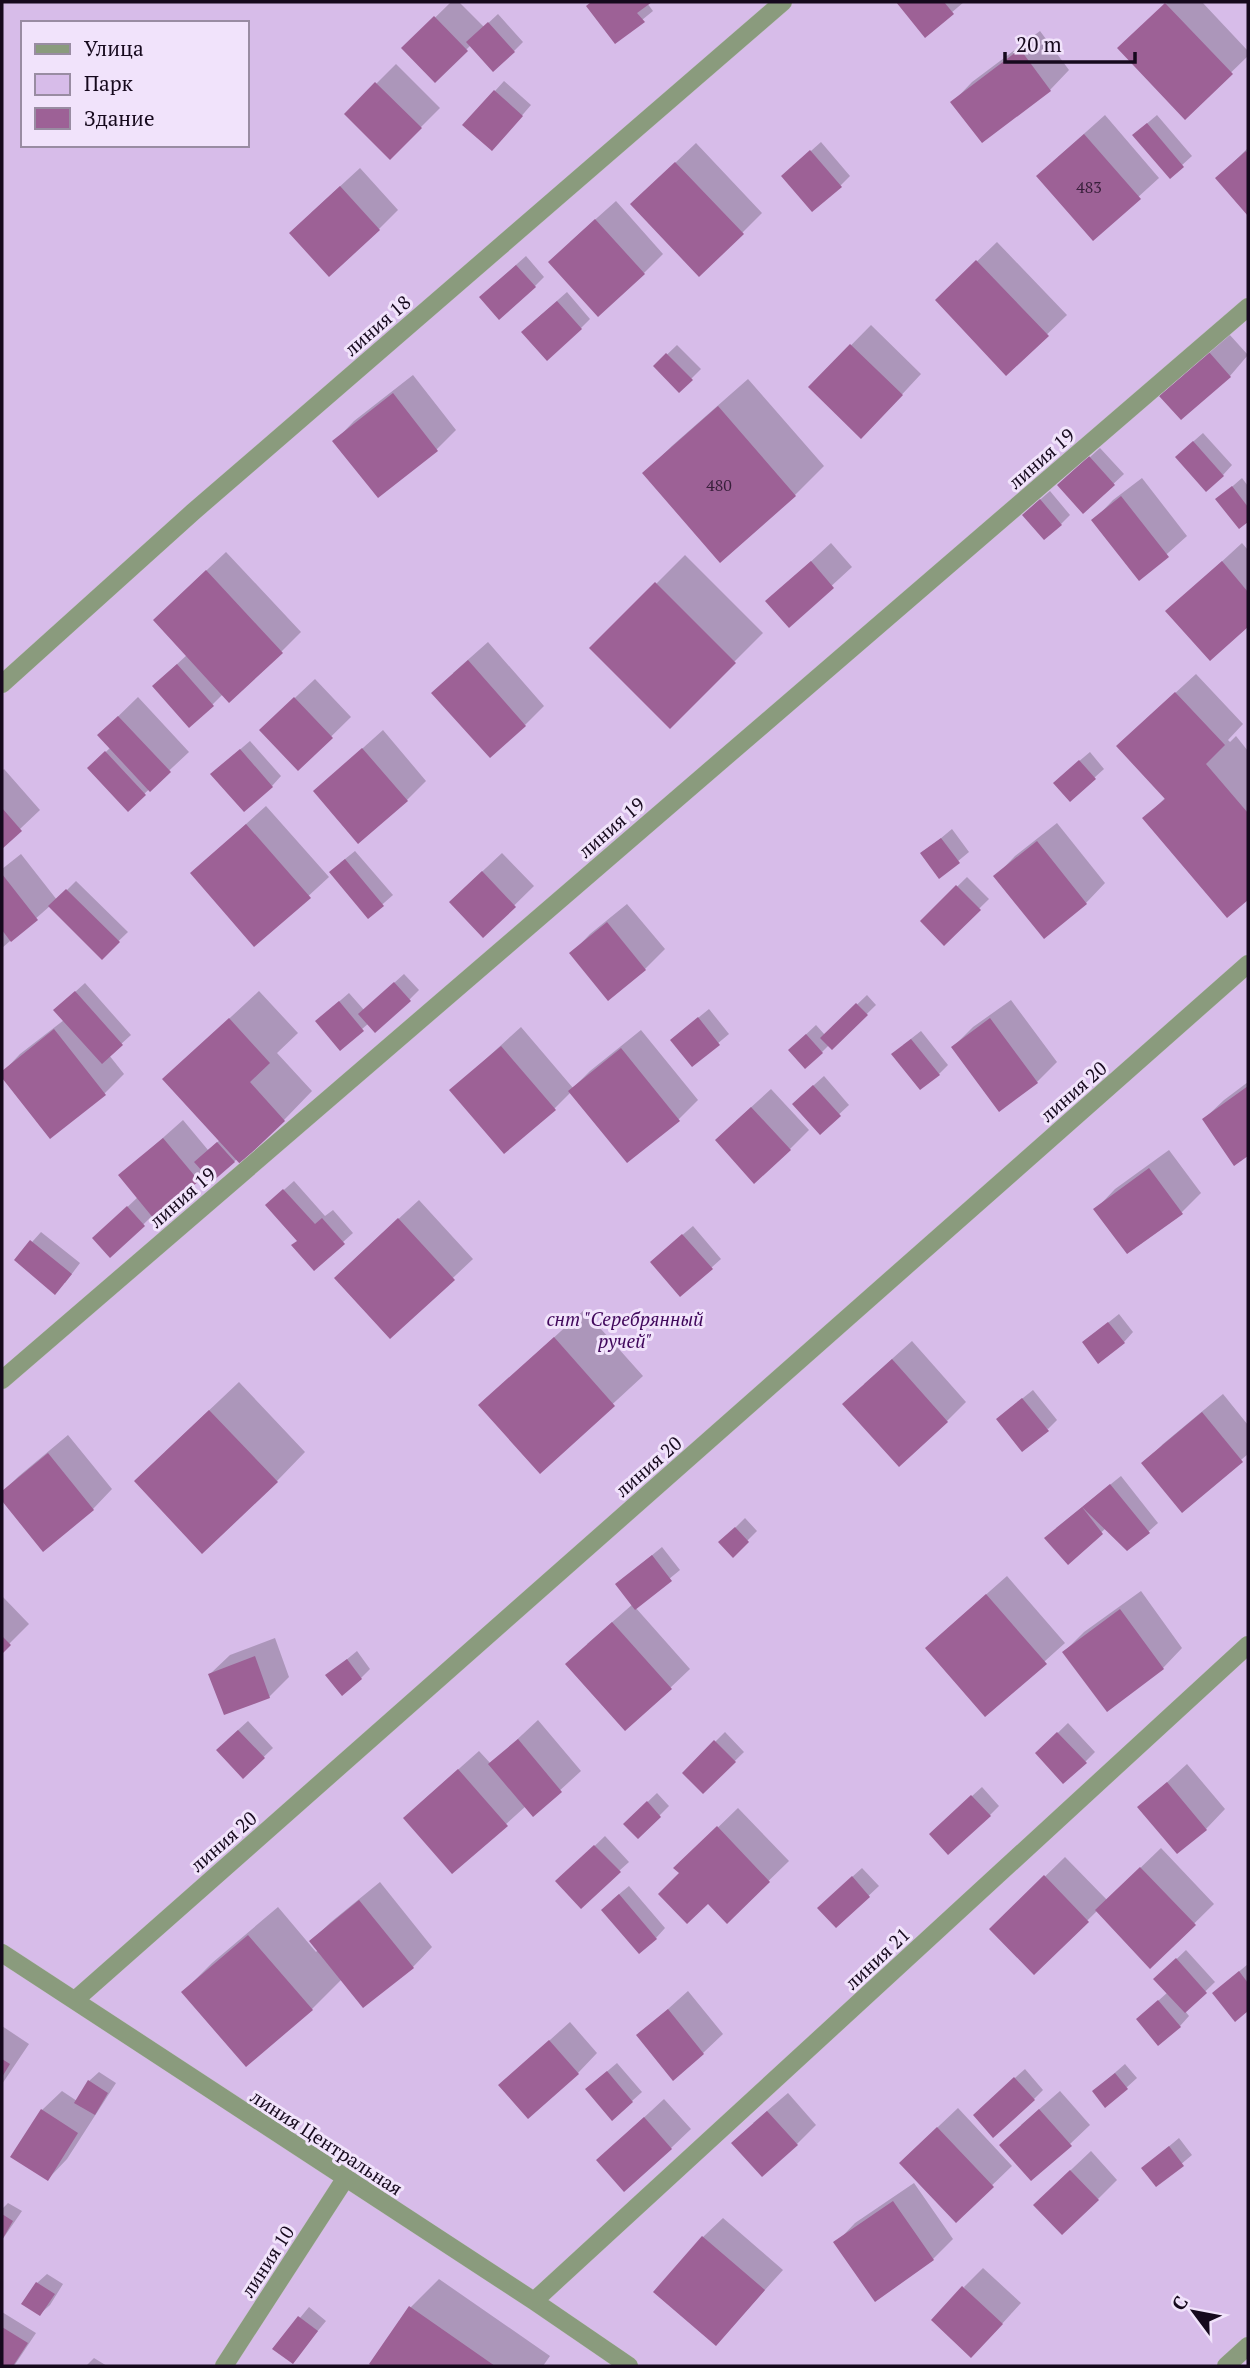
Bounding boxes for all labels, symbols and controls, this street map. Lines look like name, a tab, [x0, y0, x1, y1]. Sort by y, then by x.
legend	[21, 21, 248, 147]
scale bar	[1005, 21, 1134, 65]
text: 20 m	[1016, 30, 1062, 58]
text: Улица	[84, 34, 144, 62]
text: Парк	[84, 69, 134, 97]
text: Здание	[84, 104, 155, 132]
house number: 483	[1076, 176, 1102, 198]
street label: линия 18	[339, 289, 415, 361]
street label: линия 19	[1003, 422, 1079, 494]
house number: 480	[706, 474, 732, 496]
street label: линия 19	[573, 791, 649, 863]
street label: линия 20	[1035, 1055, 1111, 1127]
street label: линия 19	[144, 1161, 220, 1233]
park label: снт "Серебрянный ручей"	[546, 1306, 704, 1353]
street label: линия 20	[610, 1430, 686, 1502]
street label: линия 20	[185, 1805, 261, 1877]
street label: линия 21	[839, 1922, 915, 1994]
street label: линия Центральная	[246, 2084, 408, 2200]
street label: линия 10	[235, 2221, 299, 2301]
north arrow	[1159, 2277, 1229, 2347]
text: С	[1165, 2291, 1193, 2315]

